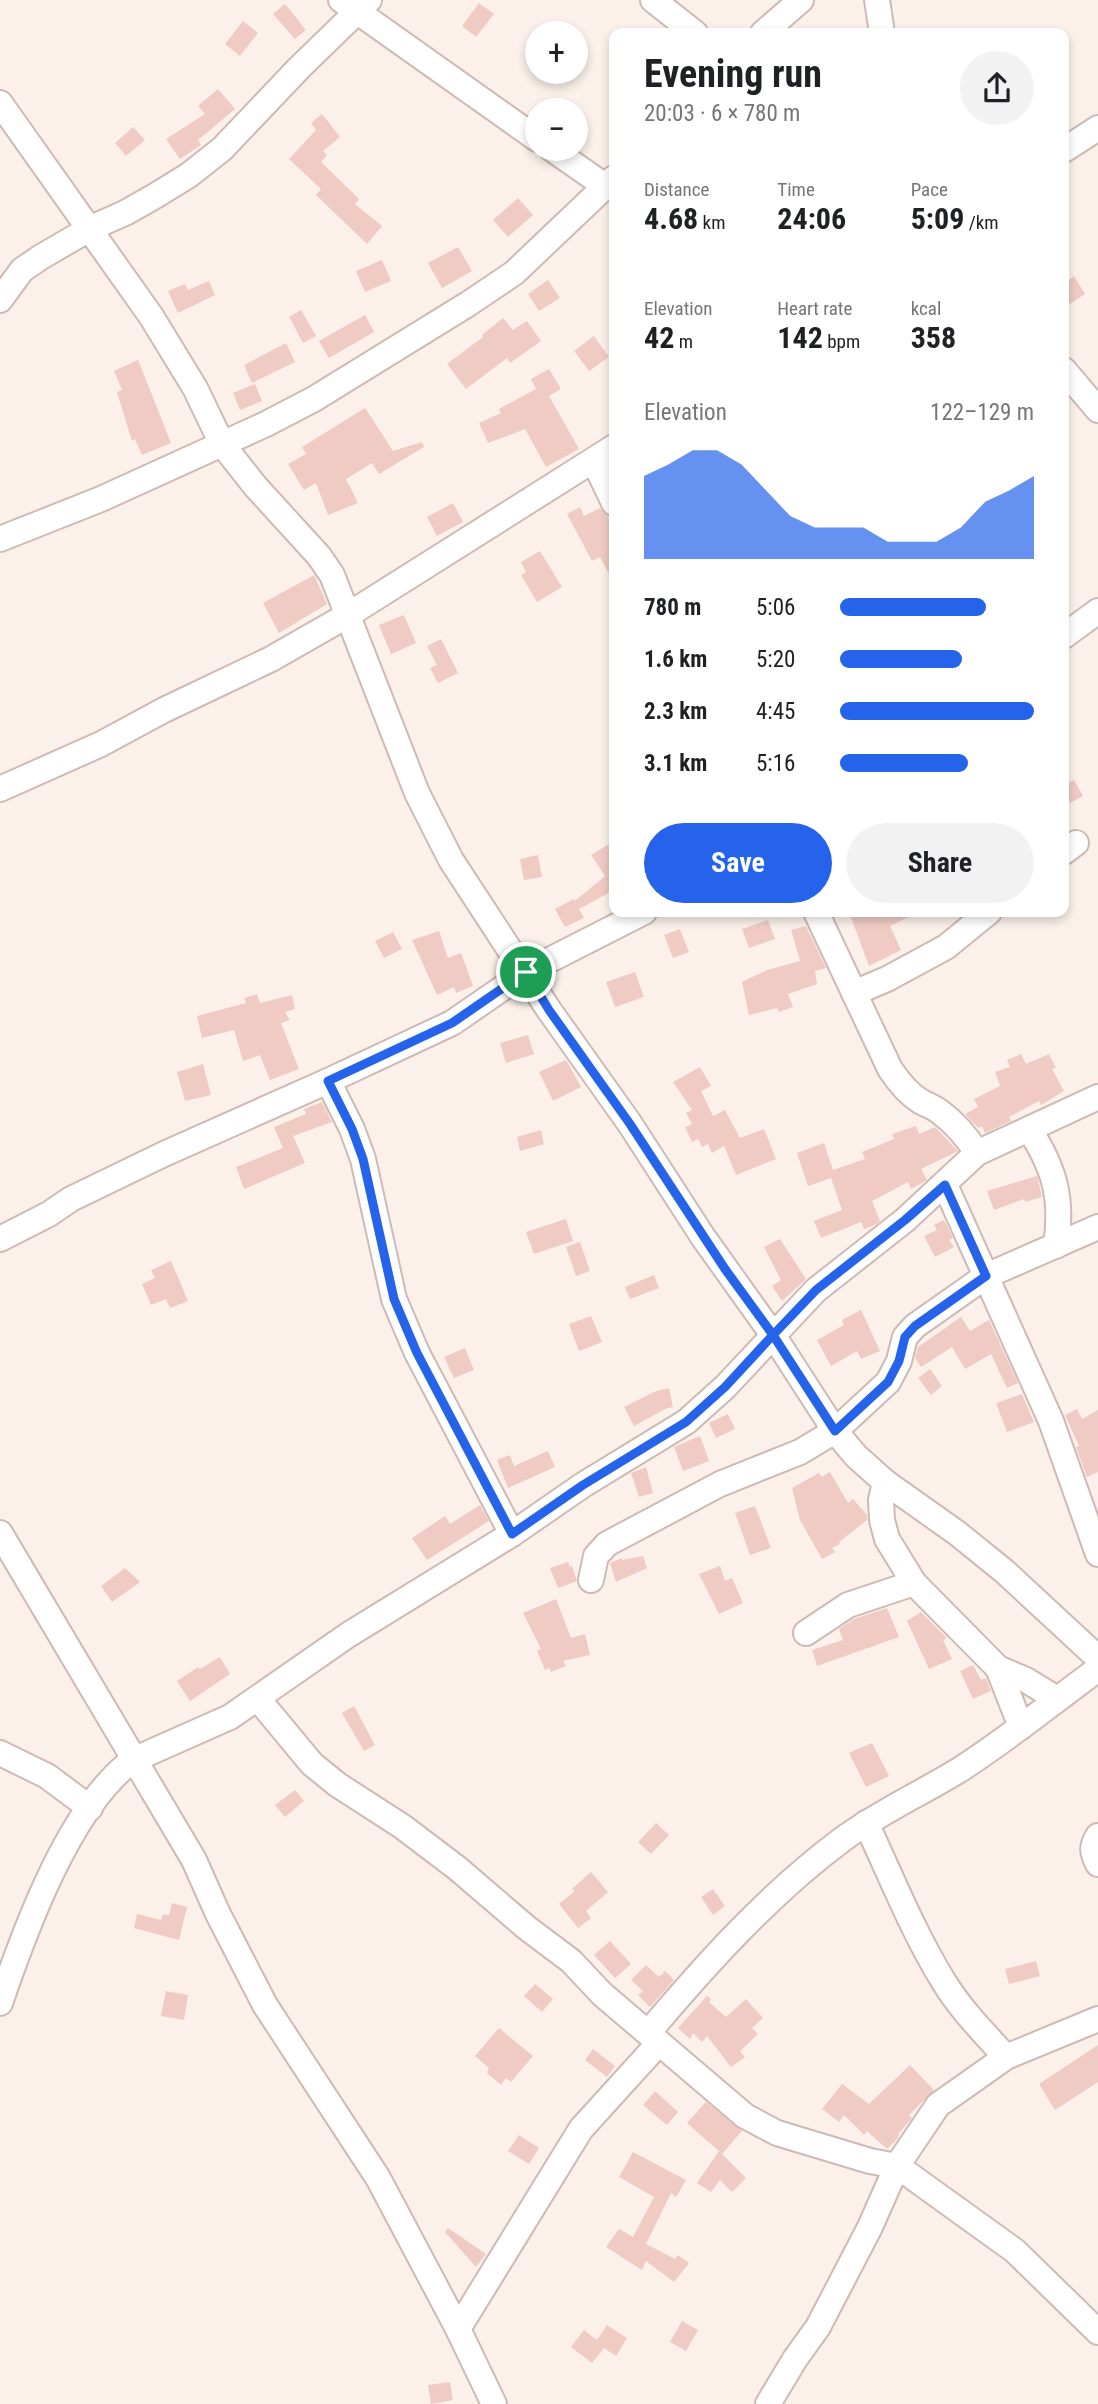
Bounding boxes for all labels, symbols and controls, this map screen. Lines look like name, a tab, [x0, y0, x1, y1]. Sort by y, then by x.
map controls	[525, 21, 588, 161]
button: +	[525, 21, 588, 84]
button: share	[960, 51, 1034, 125]
text: Evening run	[644, 52, 822, 96]
button: −	[525, 98, 588, 161]
text: 20:03 · 6 × 780 m	[644, 100, 800, 127]
text: Distance	[644, 178, 709, 201]
text: Time	[777, 178, 815, 201]
text: Pace	[911, 178, 948, 201]
text: 4.68	[644, 201, 698, 236]
text: 24:06	[777, 201, 846, 236]
text: 5:09	[911, 201, 964, 236]
text: km	[698, 211, 725, 234]
text: /km	[964, 211, 999, 234]
text: Elevation	[644, 297, 712, 320]
text: Heart rate	[777, 297, 852, 320]
text: kcal	[911, 297, 941, 320]
text: 42	[644, 320, 674, 355]
text: 142	[777, 320, 823, 355]
text: 358	[911, 320, 956, 355]
text: m	[674, 330, 693, 353]
text: bpm	[823, 330, 860, 353]
text: Elevation	[644, 399, 727, 426]
text: 122–129 m	[930, 399, 1034, 426]
text: 780 m	[644, 594, 701, 621]
text: 5:06	[756, 594, 795, 621]
text: 1.6 km	[644, 646, 707, 673]
text: 5:20	[756, 646, 795, 673]
text: 2.3 km	[644, 698, 707, 725]
text: 4:45	[756, 698, 795, 725]
text: 3.1 km	[644, 750, 707, 777]
text: 5:16	[756, 750, 795, 777]
button: Save	[644, 823, 832, 903]
button: Share	[846, 823, 1034, 903]
pin	[496, 942, 556, 1002]
icon: arrive	[507, 953, 545, 991]

